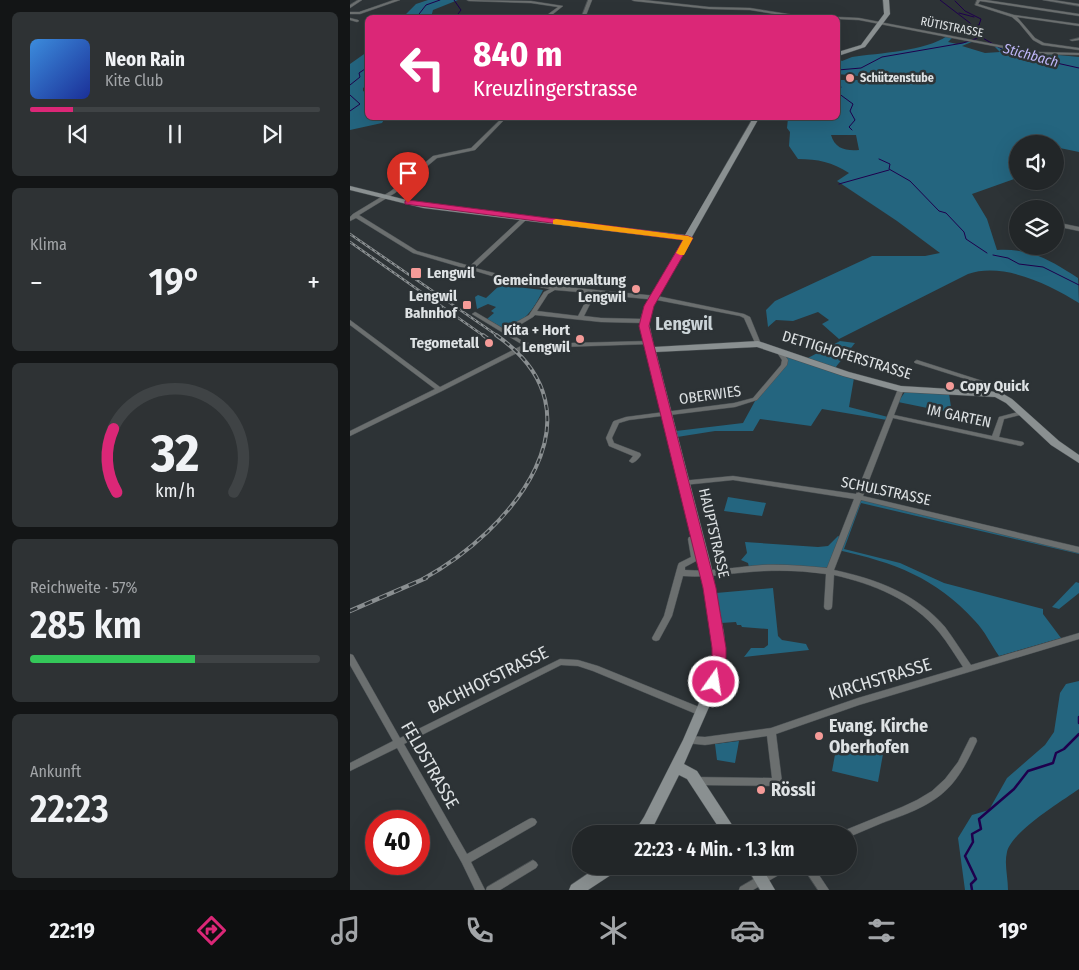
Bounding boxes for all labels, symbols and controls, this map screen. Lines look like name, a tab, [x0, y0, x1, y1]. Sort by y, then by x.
street label: RÜTISTRASSE	[919, 12, 985, 40]
text: 840 m	[473, 33, 563, 75]
icon: left	[390, 35, 455, 100]
water label: Stichbach	[1001, 40, 1060, 71]
text: Neon Rain	[105, 48, 185, 71]
text: Kite Club	[105, 71, 163, 90]
place label: Schützenstube	[860, 71, 934, 85]
marker: Schützenstube	[844, 72, 856, 84]
text: Kreuzlingerstrasse	[473, 75, 638, 102]
icon: previous	[64, 120, 92, 148]
icon: pause	[161, 120, 189, 148]
icon: next	[258, 120, 286, 148]
map controls	[1009, 135, 1064, 255]
button: sound	[1009, 135, 1064, 190]
pin	[387, 152, 429, 203]
icon: arrive	[394, 159, 422, 187]
button: layers	[1009, 200, 1064, 255]
text: Klima	[30, 235, 67, 254]
text: 19°	[148, 259, 201, 305]
place label: Lengwil	[427, 264, 476, 282]
text: −	[30, 266, 43, 299]
text: +	[307, 266, 320, 299]
marker: Lengwil	[409, 266, 423, 280]
place label: Gemeindeverwaltung Lengwil	[493, 271, 627, 306]
marker: Gemeindeverwaltung Lengwil	[630, 283, 642, 295]
place label: Lengwil Bahnhof	[405, 287, 458, 322]
marker: Lengwil Bahnhof	[461, 299, 473, 311]
district label: Lengwil	[655, 313, 713, 335]
place label: Kita + Hort Lengwil	[504, 321, 571, 356]
street label: DETTIGHOFERSTRASSE	[780, 327, 914, 383]
marker: Kita + Hort Lengwil	[574, 333, 586, 345]
place label: Tegometall	[410, 334, 480, 352]
marker: Tegometall	[483, 337, 495, 349]
place label: Copy Quick	[960, 377, 1030, 395]
marker: Copy Quick	[944, 380, 956, 392]
street label: OBERWIES	[678, 382, 742, 408]
street label: IM GARTEN	[925, 400, 993, 432]
text: 32	[150, 422, 199, 485]
street label: SCHULSTRASSE	[840, 473, 932, 509]
text: km/h	[155, 480, 195, 502]
street label: HAUPTSTRASSE	[695, 486, 733, 580]
text: Reichweite · 57%	[30, 578, 138, 597]
text: 285 km	[30, 602, 142, 648]
street label: BACHHOFSTRASSE	[424, 641, 552, 719]
street label: KIRCHSTRASSE	[826, 653, 934, 705]
position arrow	[687, 655, 739, 707]
place label: Evang. Kirche Oberhofen	[829, 715, 928, 758]
street label: FELDSTRASSE	[396, 718, 464, 812]
marker: Evang. Kirche Oberhofen	[813, 730, 825, 742]
text: Ankunft	[30, 762, 81, 781]
place label: Rössli	[771, 779, 816, 801]
marker: Rössli	[755, 784, 767, 796]
text: 22:23	[30, 786, 109, 832]
speed limit sign: 40	[365, 810, 430, 875]
text: 22:23 · 4 Min. · 1.3 km	[634, 838, 795, 861]
icon: directions	[194, 913, 229, 948]
icon: music	[328, 913, 363, 948]
icon: phone	[462, 913, 497, 948]
icon: climate	[596, 913, 631, 948]
icon: car	[730, 913, 765, 948]
icon: filters	[864, 913, 899, 948]
text: 22:19	[50, 917, 95, 944]
text: 19°	[998, 917, 1029, 944]

